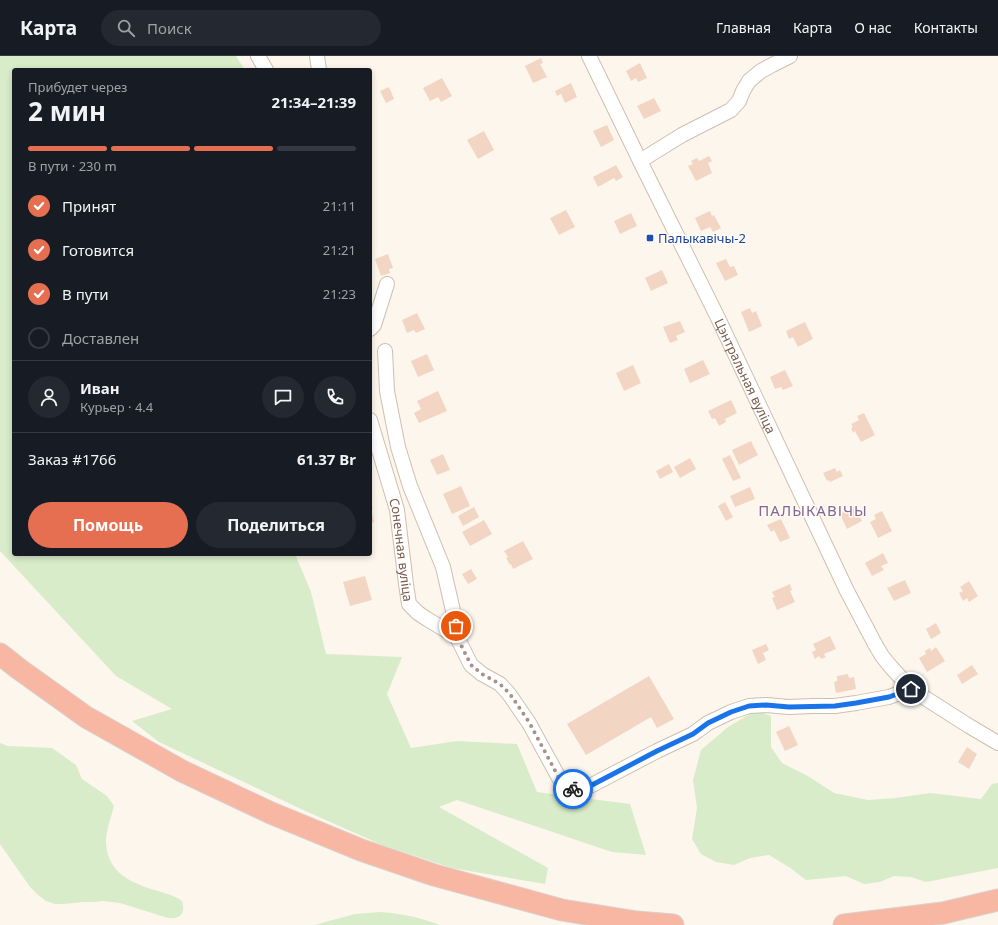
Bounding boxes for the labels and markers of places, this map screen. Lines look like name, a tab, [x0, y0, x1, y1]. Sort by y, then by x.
place label: Палыкавічы-2	[658, 229, 746, 247]
marker: Палыкавічы-2	[645, 233, 655, 243]
pin	[439, 609, 473, 643]
pin	[894, 672, 928, 706]

